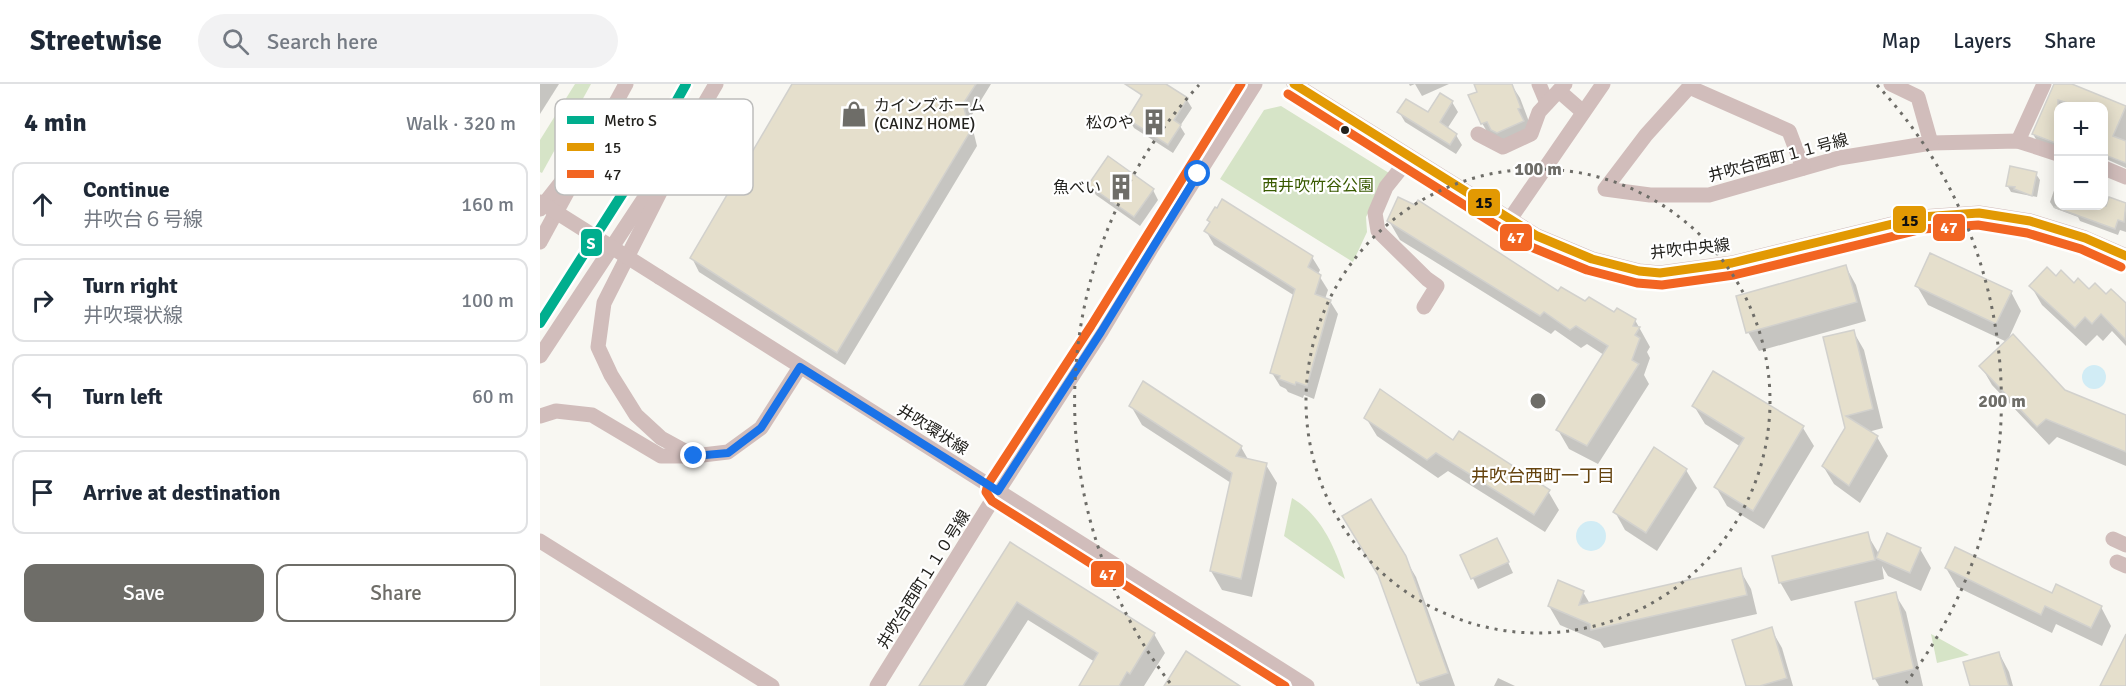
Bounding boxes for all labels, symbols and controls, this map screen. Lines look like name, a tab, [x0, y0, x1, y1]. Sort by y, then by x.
search box	[198, 14, 618, 68]
text: Streetwise	[30, 24, 162, 58]
icon: search	[219, 25, 252, 58]
text: Search here	[267, 28, 378, 55]
text: Map	[1882, 28, 1920, 54]
text: Layers	[1953, 28, 2011, 54]
text: Share	[2044, 28, 2096, 54]
place label: カインズホーム (CAINZ HOME)	[874, 96, 985, 134]
legend	[555, 99, 753, 195]
shop icon: カインズホーム (CAINZ HOME)	[839, 99, 869, 129]
map controls	[2054, 102, 2108, 210]
button: +	[2054, 102, 2108, 156]
text: 4 min	[24, 107, 87, 139]
building icon: 松のや	[1139, 107, 1169, 137]
text: Walk · 320 m	[406, 111, 516, 136]
text: Metro S	[604, 111, 657, 131]
place label: 松のや	[1086, 113, 1134, 133]
unlabelled marker	[1339, 124, 1351, 136]
street label: 井吹台西町１１号線	[1706, 130, 1850, 186]
text: 15	[604, 138, 621, 158]
button: −	[2054, 156, 2108, 210]
text: 100 m	[1514, 158, 1562, 180]
route start	[1184, 160, 1210, 186]
text: 47	[604, 165, 621, 185]
building icon: 魚べい	[1106, 172, 1136, 202]
text: Continue	[83, 176, 170, 203]
park label: 西井吹竹谷公園	[1262, 176, 1374, 196]
place label: 魚べい	[1053, 178, 1101, 198]
icon: ahead	[26, 188, 59, 221]
line badge: 15	[1467, 188, 1501, 217]
text: 160 m	[461, 192, 514, 217]
text: 15	[1475, 193, 1493, 213]
line badge: 15	[1892, 205, 1927, 234]
text: 井吹台６号線	[83, 207, 203, 232]
text: 15	[1901, 211, 1919, 231]
line badge: 47	[1932, 213, 1966, 242]
text: 47	[1940, 218, 1958, 238]
line badge: 47	[1499, 223, 1533, 252]
line badge: S	[580, 228, 603, 257]
text: 47	[1507, 228, 1525, 248]
text: S	[587, 234, 596, 254]
street label: 井吹中央線	[1649, 235, 1731, 263]
text: Turn right	[83, 272, 178, 299]
icon: right	[26, 284, 59, 317]
text: 100 m	[461, 288, 514, 313]
text: 井吹環状線	[83, 303, 183, 328]
icon: left	[26, 380, 59, 413]
text: Turn left	[83, 383, 163, 410]
text: 60 m	[472, 384, 514, 409]
text: 200 m	[1978, 390, 2026, 412]
centre of rings	[1528, 391, 1548, 411]
street label: 井吹環状線	[893, 400, 972, 460]
route end	[680, 442, 706, 468]
district label: 井吹台西町一丁目	[1471, 465, 1615, 487]
icon: arrive	[26, 476, 59, 509]
text: Arrive at destination	[83, 479, 280, 506]
street label: 井吹台西町１１０号線	[873, 506, 975, 653]
line badge: 47	[1090, 560, 1125, 588]
button: Save	[24, 564, 264, 622]
button: Share	[276, 564, 516, 622]
text: 47	[1099, 565, 1117, 585]

